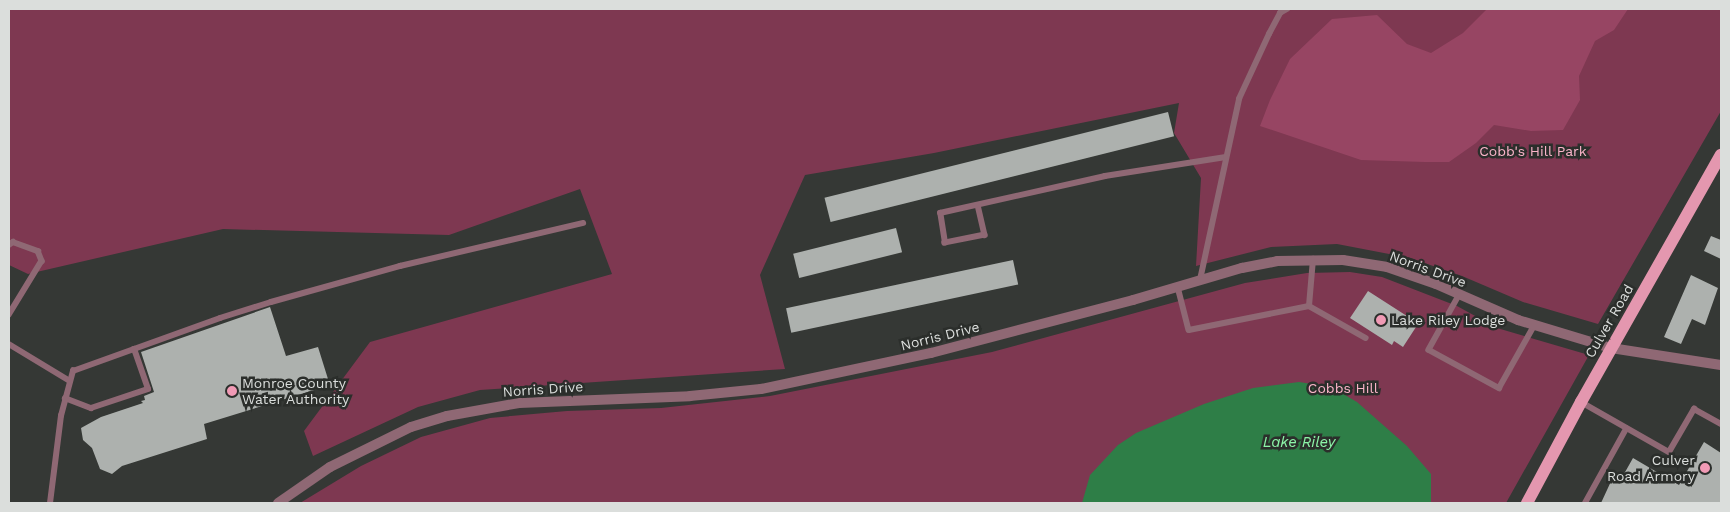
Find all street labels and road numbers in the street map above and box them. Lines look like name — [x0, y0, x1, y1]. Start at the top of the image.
street label: Norris Drive — [1387, 247, 1469, 291]
street label: Culver Road — [1581, 281, 1637, 361]
street label: Norris Drive — [899, 318, 981, 354]
street label: Norris Drive — [502, 378, 584, 400]

